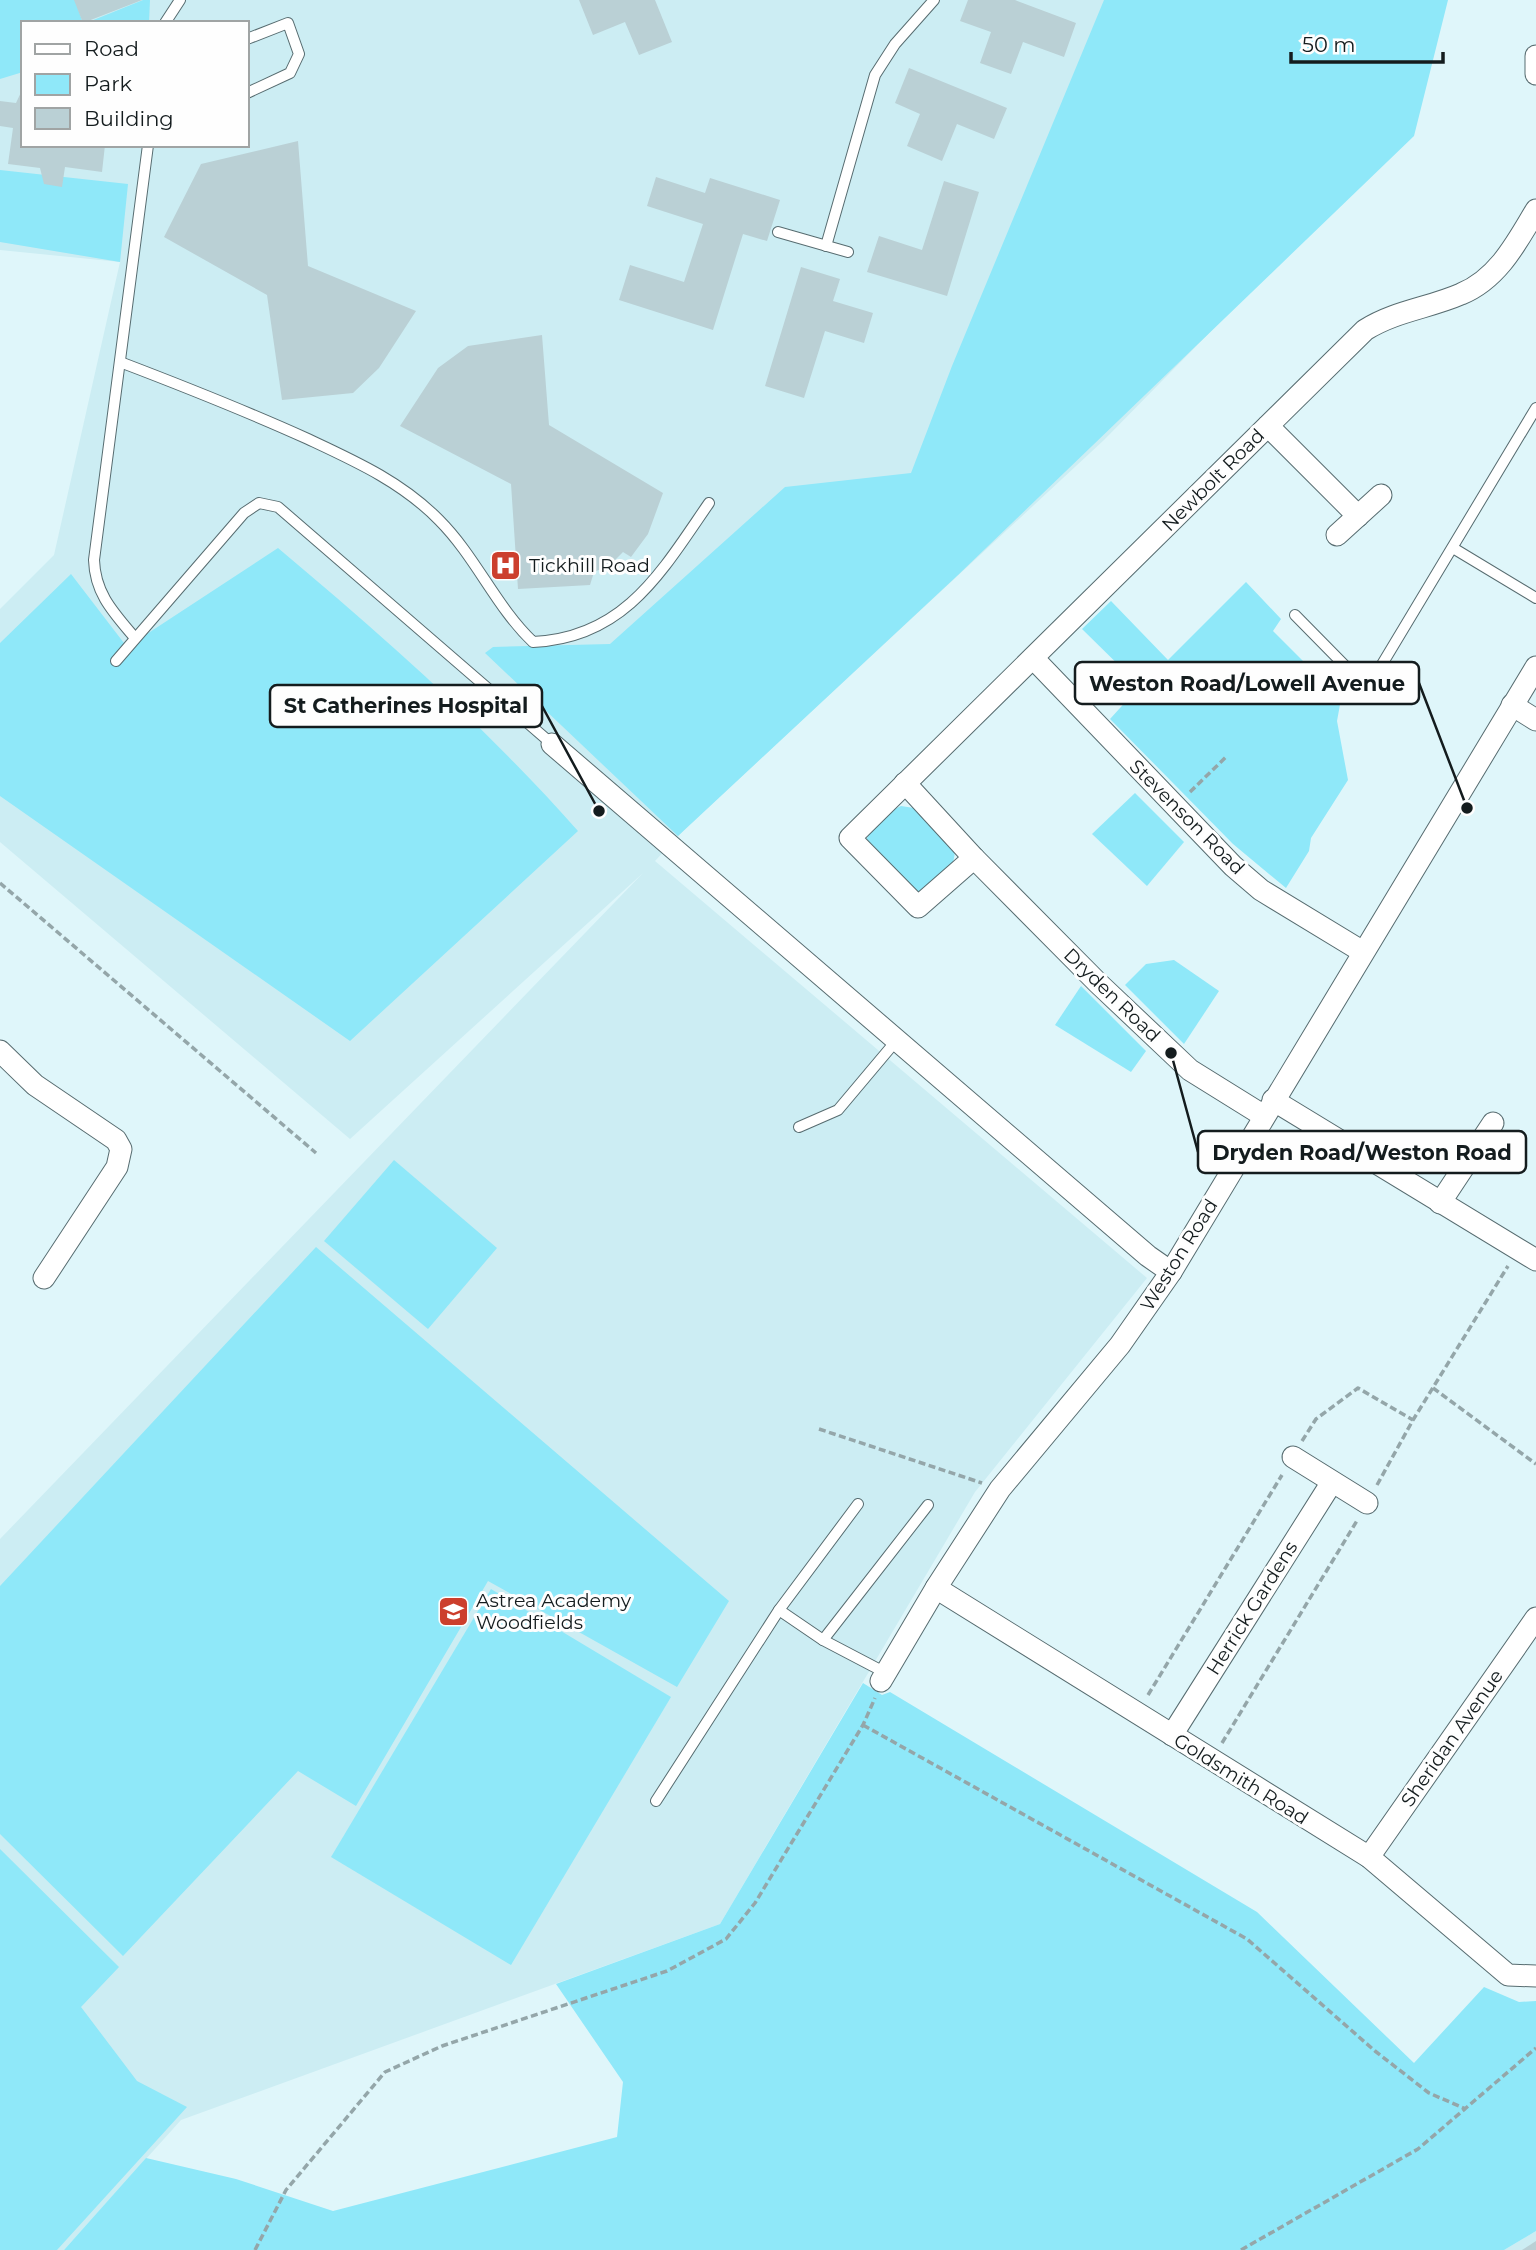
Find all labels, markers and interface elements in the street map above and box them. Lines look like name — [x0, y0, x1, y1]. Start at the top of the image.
legend — [21, 21, 248, 147]
scale bar — [1291, 21, 1443, 65]
text: 50 m — [1302, 32, 1356, 57]
text: Road — [84, 36, 139, 61]
text: Park — [84, 71, 132, 96]
text: Building — [84, 106, 174, 131]
street label: Newbolt Road — [1157, 424, 1269, 536]
hospital icon: Tickhill Road — [489, 548, 523, 582]
place label: Tickhill Road — [529, 554, 650, 577]
callout: Weston Road/Lowell Avenue — [1075, 662, 1419, 704]
text: Weston Road/Lowell Avenue — [1089, 671, 1405, 696]
callout: St Catherines Hospital — [270, 685, 542, 727]
text: St Catherines Hospital — [284, 693, 528, 718]
street label: Stevenson Road — [1125, 755, 1249, 879]
street label: Dryden Road — [1059, 943, 1165, 1047]
callout: Dryden Road/Weston Road — [1198, 1131, 1526, 1173]
text: Dryden Road/Weston Road — [1212, 1140, 1512, 1165]
street label: Weston Road — [1135, 1195, 1223, 1315]
street label: Herrick Gardens — [1202, 1537, 1302, 1679]
place label: Astrea Academy Woodfields — [476, 1589, 632, 1634]
school or university icon: Astrea Academy Woodfields — [436, 1594, 470, 1628]
street label: Sheridan Avenue — [1396, 1665, 1508, 1811]
street label: Goldsmith Road — [1170, 1728, 1312, 1830]

